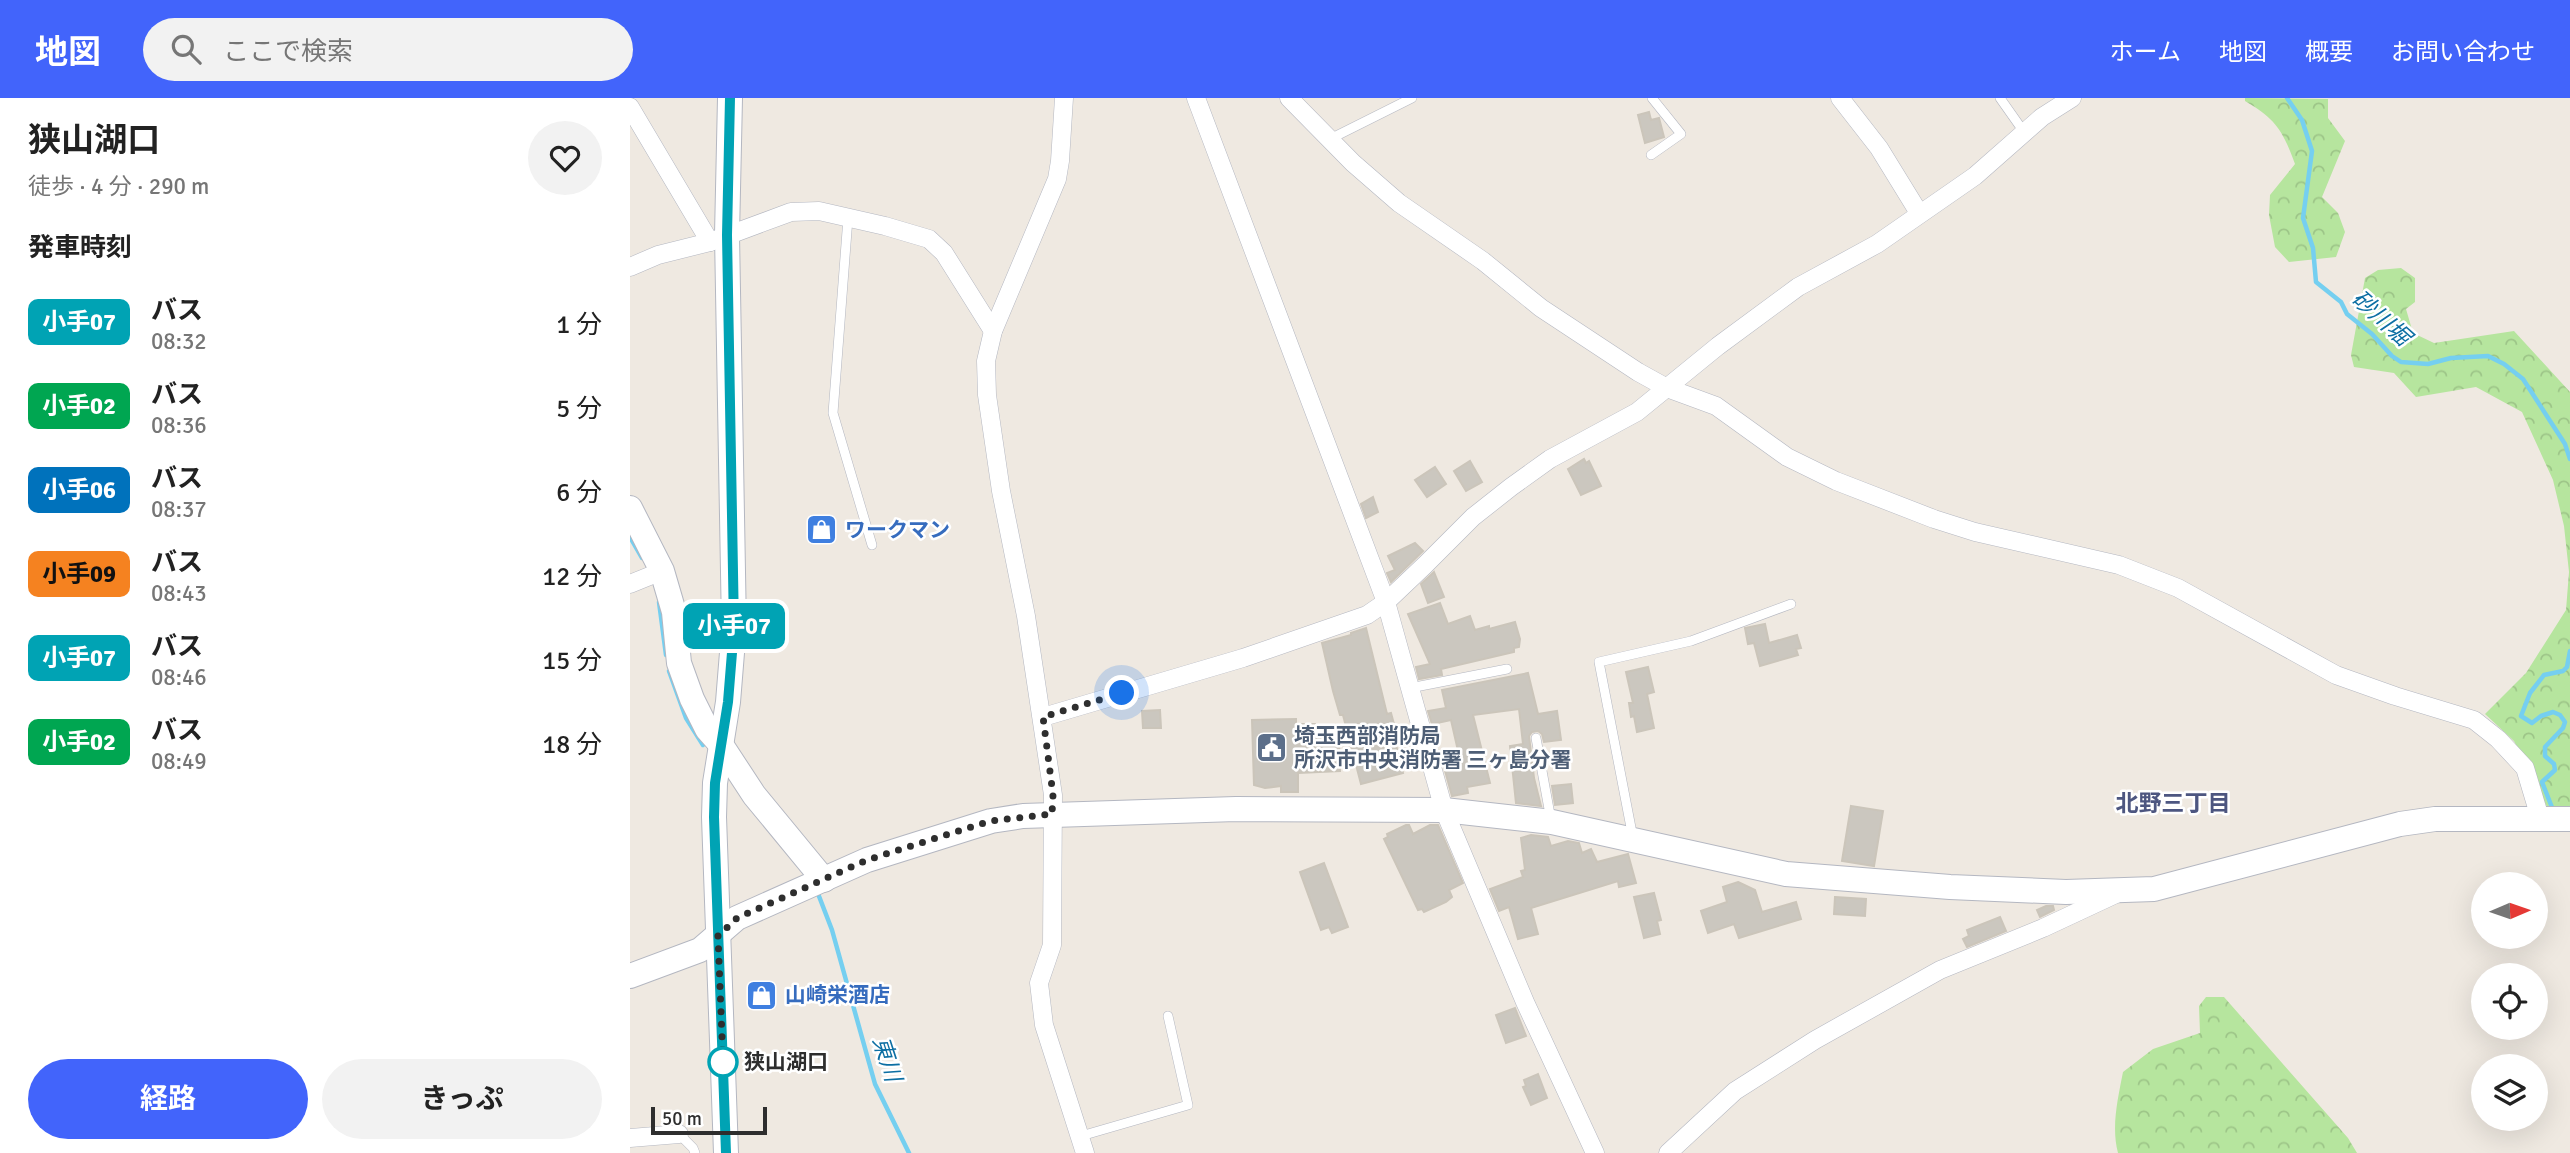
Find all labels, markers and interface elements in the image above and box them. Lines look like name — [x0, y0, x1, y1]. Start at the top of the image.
search box — [143, 18, 633, 81]
icon: search — [167, 30, 205, 68]
text: 地図 — [35, 32, 101, 73]
text: ここで検索 — [223, 36, 353, 68]
text: ホーム — [2110, 37, 2181, 67]
text: 地図 — [2219, 37, 2267, 67]
text: 概要 — [2305, 37, 2353, 67]
text: お問い合わせ — [2391, 37, 2535, 67]
text: 狭山湖口 — [28, 120, 160, 161]
button: heart — [528, 121, 602, 195]
text: 徒歩 · 4 分 · 290 m — [28, 172, 209, 201]
text: 発車時刻 — [28, 232, 132, 264]
water label: 砂川堀 — [2346, 284, 2419, 354]
text: バス — [151, 295, 203, 327]
text: 小手07 — [42, 307, 116, 337]
text: 1 分 — [556, 309, 602, 341]
text: 08:32 — [151, 327, 207, 356]
text: バス — [151, 379, 203, 411]
text: 小手02 — [42, 391, 116, 421]
text: 5 分 — [556, 393, 602, 425]
text: 08:36 — [151, 411, 207, 440]
text: バス — [151, 463, 203, 495]
text: 小手06 — [42, 475, 116, 505]
text: 6 分 — [556, 477, 602, 509]
text: 08:37 — [151, 495, 207, 524]
shop icon: ワークマン — [805, 513, 839, 547]
place label: ワークマン — [845, 517, 950, 543]
text: バス — [151, 547, 203, 579]
text: 小手09 — [42, 559, 116, 589]
text: 12 分 — [542, 561, 602, 593]
text: 08:43 — [151, 579, 207, 608]
line badge: 小手07 — [685, 603, 783, 649]
text: 小手07 — [697, 611, 771, 641]
text: バス — [151, 631, 203, 663]
text: 小手07 — [42, 643, 116, 673]
text: 15 分 — [542, 645, 602, 677]
text: 08:46 — [151, 663, 207, 692]
your location — [1104, 675, 1139, 710]
text: バス — [151, 715, 203, 747]
place label: 埼玉西部消防局 所沢市中央消防署 三ヶ島分署 — [1294, 723, 1572, 773]
text: 小手02 — [42, 727, 116, 757]
text: 18 分 — [542, 729, 602, 761]
public building icon: 埼玉西部消防局 所沢市中央消防署 三ヶ島分署 — [1254, 731, 1288, 765]
text: 08:49 — [151, 747, 207, 776]
district label: 北野三丁目 — [2116, 789, 2231, 818]
north arrow — [2471, 872, 2548, 948]
map controls — [2471, 872, 2548, 1131]
button: locate — [2471, 963, 2548, 1040]
shop icon: 山崎栄酒店 — [745, 978, 779, 1012]
place label: 山崎栄酒店 — [785, 982, 890, 1008]
water label: 東川 — [866, 1033, 909, 1088]
marker: 狭山湖口 — [708, 1047, 738, 1077]
place label: 狭山湖口 — [744, 1049, 828, 1075]
button: layers — [2471, 1054, 2548, 1131]
button: 経路 — [28, 1059, 308, 1139]
button: きっぷ — [322, 1059, 602, 1139]
scale bar — [651, 1104, 766, 1136]
text: 50 m — [662, 1107, 702, 1131]

